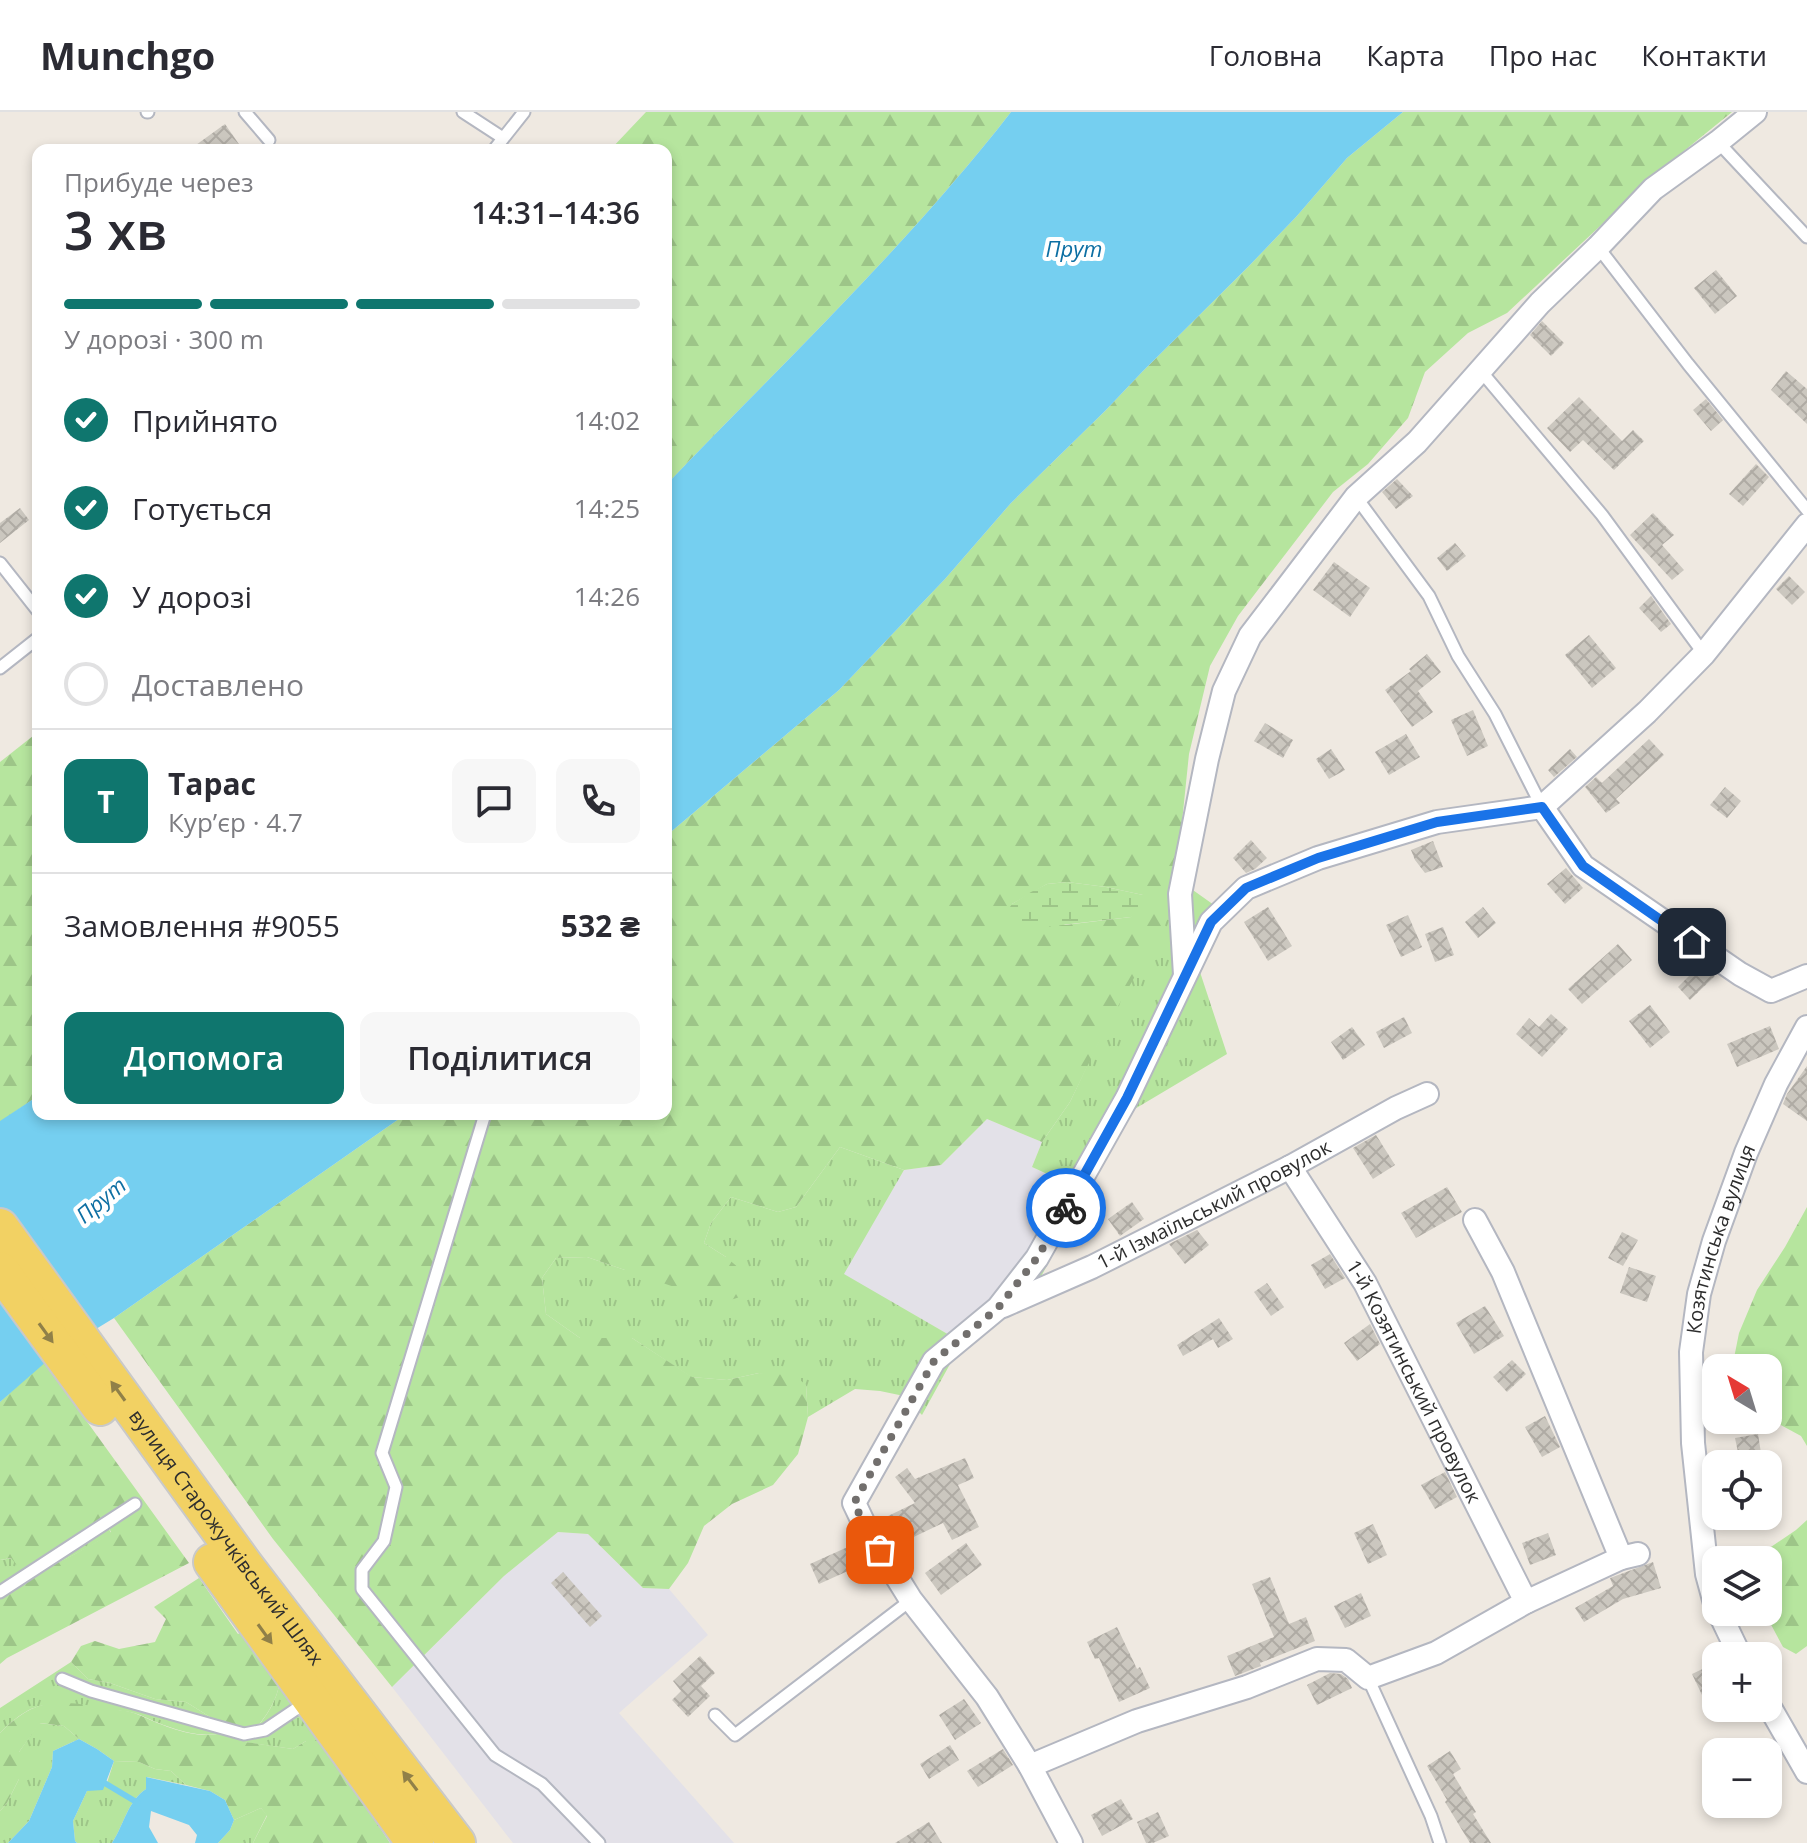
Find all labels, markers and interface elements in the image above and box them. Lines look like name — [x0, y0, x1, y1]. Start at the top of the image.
text: Munchgo — [40, 29, 215, 81]
text: Головна — [1209, 36, 1322, 74]
text: Карта — [1366, 36, 1445, 74]
text: Про нас — [1489, 36, 1597, 74]
text: Контакти — [1641, 36, 1767, 74]
text: Прибуде через — [64, 164, 254, 200]
text: 14:31–14:36 — [471, 192, 640, 233]
text: 3 хв — [64, 194, 167, 265]
water label: Прут — [1046, 233, 1102, 263]
text: У дорозі · 300 m — [64, 321, 264, 357]
icon: check — [64, 398, 108, 442]
text: Прийнято — [132, 400, 278, 441]
text: 14:02 — [574, 402, 640, 438]
icon: check — [64, 486, 108, 530]
text: Готується — [132, 488, 272, 529]
text: 14:25 — [574, 490, 640, 526]
icon: check — [64, 574, 108, 618]
text: У дорозі — [132, 576, 252, 617]
text: 14:26 — [574, 578, 640, 614]
text: Доставлено — [132, 664, 304, 705]
button: chat — [452, 759, 536, 843]
button: phone — [556, 759, 640, 843]
text: Тарас — [168, 763, 256, 804]
text: Т — [97, 781, 115, 822]
text: Кур’єр · 4.7 — [168, 804, 303, 840]
text: Замовлення #9055 — [64, 905, 340, 946]
text: 532 ₴ — [561, 905, 640, 946]
pin — [1658, 908, 1726, 976]
icon: home — [1670, 920, 1714, 964]
button: Допомога — [64, 1012, 344, 1104]
button: Поділитися — [360, 1012, 640, 1104]
street label: 1-й Ізмаїльський провулок — [1092, 1133, 1336, 1275]
street label: Козятинська вулиця — [1680, 1140, 1761, 1335]
courier — [1026, 1168, 1106, 1248]
water label: Прут — [69, 1169, 132, 1229]
icon: bike — [1044, 1186, 1088, 1230]
street label: 1-й Козятинський провулок — [1340, 1254, 1488, 1508]
one-way arrow — [38, 1323, 53, 1344]
north arrow — [1702, 1354, 1782, 1434]
map controls — [1702, 1354, 1782, 1818]
one-way arrow — [111, 1380, 127, 1401]
street label: вулиця Старожучківський Шлях — [123, 1404, 330, 1671]
button: locate — [1702, 1450, 1782, 1530]
pin — [846, 1516, 914, 1584]
icon: bag — [858, 1528, 902, 1572]
button: layers — [1702, 1546, 1782, 1626]
one-way arrow — [256, 1624, 272, 1644]
button: + — [1702, 1642, 1782, 1722]
button: − — [1702, 1738, 1782, 1818]
one-way arrow — [402, 1771, 418, 1791]

